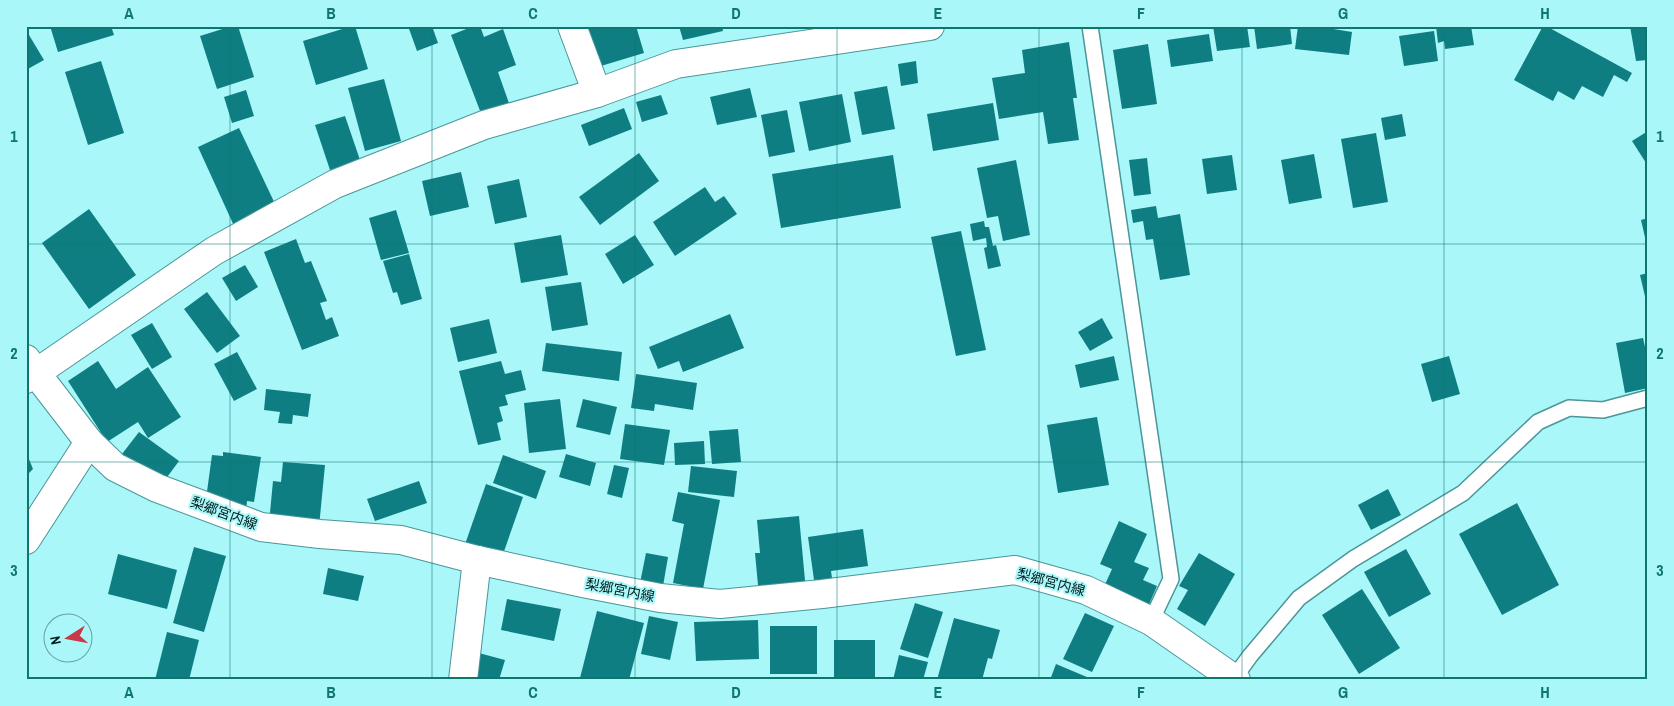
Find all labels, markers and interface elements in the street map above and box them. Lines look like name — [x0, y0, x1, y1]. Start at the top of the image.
text: A — [124, 2, 134, 24]
text: B — [326, 2, 336, 24]
text: C — [528, 2, 538, 24]
text: D — [731, 2, 741, 24]
text: E — [934, 2, 943, 24]
text: F — [1137, 2, 1145, 24]
text: G — [1338, 2, 1348, 24]
text: H — [1540, 2, 1550, 24]
text: 1 — [10, 125, 18, 147]
text: 1 — [1656, 125, 1664, 147]
text: 2 — [10, 342, 18, 364]
text: 2 — [1656, 342, 1664, 364]
street label: 梨郷宮内線 — [188, 493, 260, 533]
text: 3 — [10, 559, 18, 581]
text: 3 — [1656, 559, 1664, 581]
street label: 梨郷宮内線 — [1015, 564, 1087, 600]
street label: 梨郷宮内線 — [584, 574, 656, 606]
north arrow — [42, 614, 92, 664]
text: N — [46, 635, 65, 646]
text: A — [124, 681, 134, 703]
text: B — [326, 681, 336, 703]
text: C — [528, 681, 538, 703]
text: D — [731, 681, 741, 703]
text: E — [934, 681, 943, 703]
text: F — [1137, 681, 1145, 703]
text: G — [1338, 681, 1348, 703]
text: H — [1540, 681, 1550, 703]

